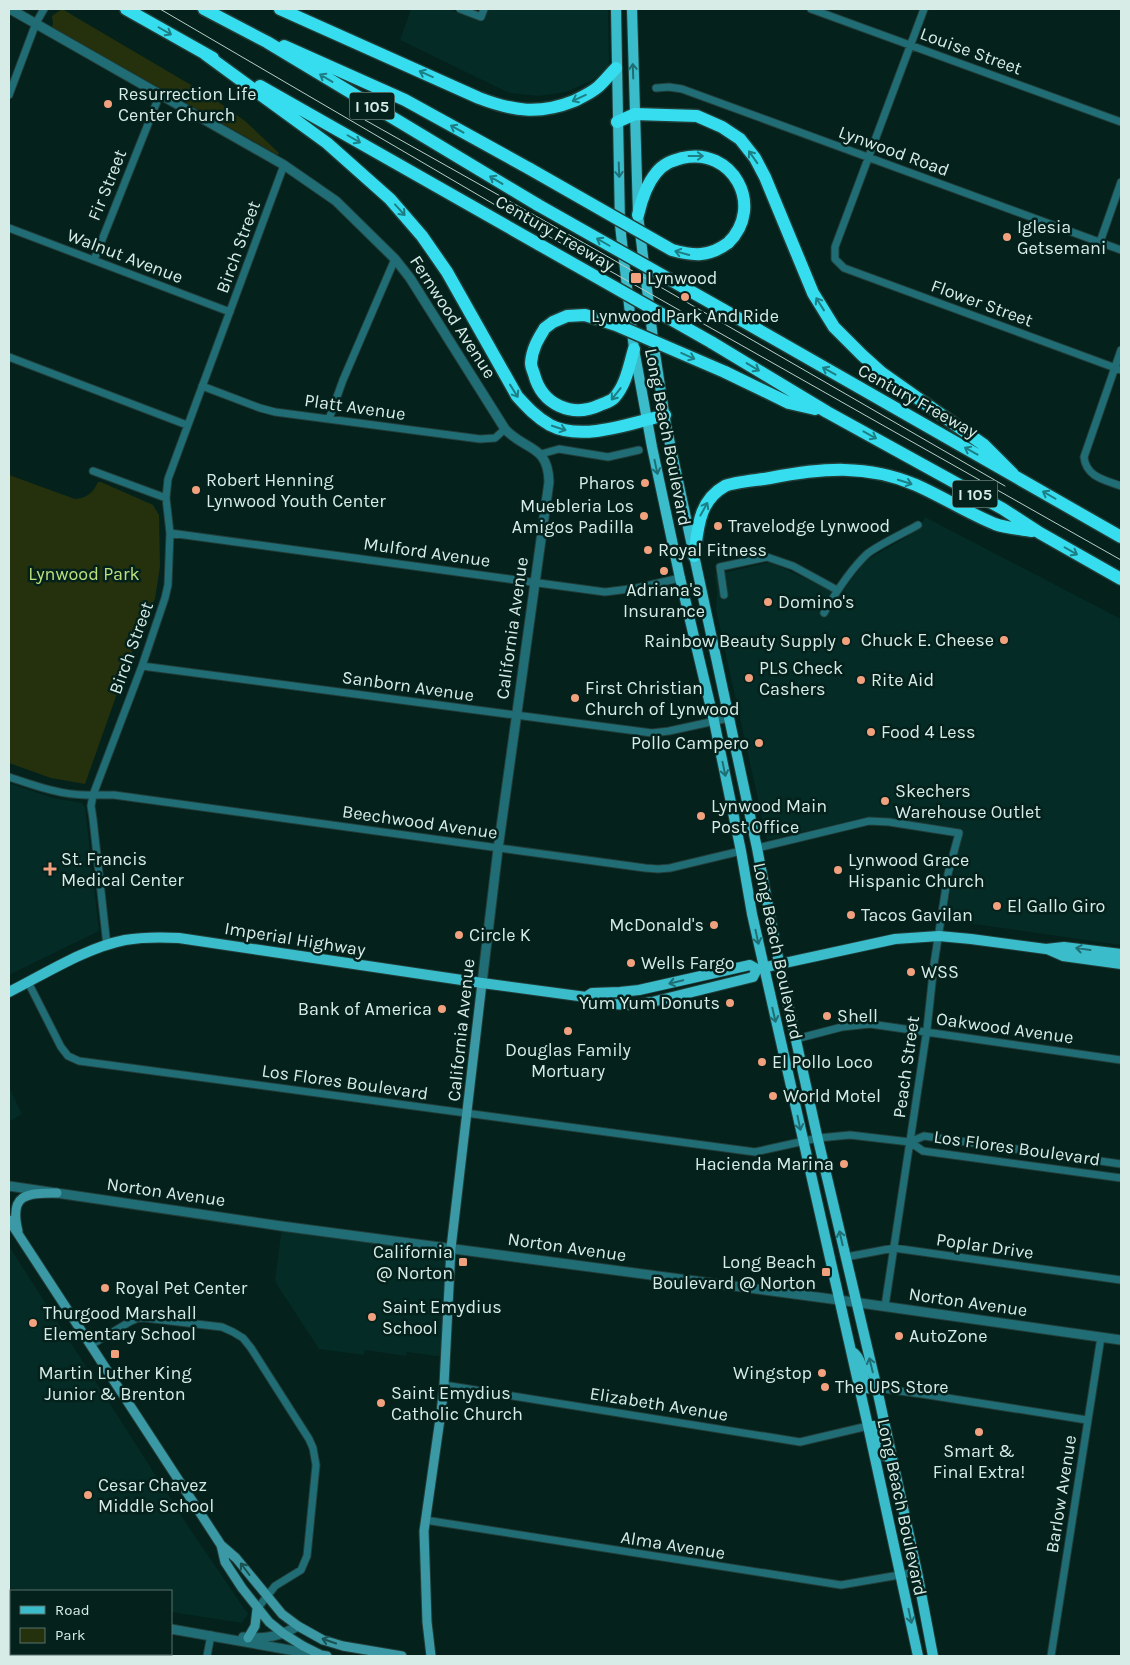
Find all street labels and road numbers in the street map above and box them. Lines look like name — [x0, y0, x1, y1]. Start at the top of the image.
street label: Louise Street — [917, 22, 1025, 80]
road number: I 105 — [350, 92, 394, 120]
street label: Lynwood Road — [836, 121, 952, 181]
street label: Fir Street — [83, 146, 131, 224]
street label: Century Freeway — [492, 190, 619, 276]
street label: Birch Street — [211, 197, 265, 296]
street label: Walnut Avenue — [64, 224, 186, 288]
street label: Fernwood Avenue — [405, 251, 501, 383]
street label: Flower Street — [928, 274, 1036, 332]
street label: Long Beach Boulevard — [640, 346, 696, 528]
street label: Century Freeway — [854, 359, 982, 443]
street label: Platt Avenue — [303, 389, 407, 425]
road number: I 105 — [952, 480, 998, 508]
street label: Mulford Avenue — [362, 532, 492, 572]
street label: California Avenue — [491, 555, 533, 701]
street label: Birch Street — [104, 598, 158, 697]
street label: Sanborn Avenue — [341, 666, 475, 706]
street label: Beechwood Avenue — [341, 800, 499, 844]
street label: Long Beach Boulevard — [748, 860, 808, 1042]
street label: Imperial Highway — [223, 917, 368, 961]
street label: California Avenue — [443, 957, 479, 1103]
street label: Oakwood Avenue — [935, 1007, 1075, 1049]
street label: Peach Street — [888, 1014, 924, 1120]
street label: Los Flores Boulevard — [260, 1059, 430, 1105]
street label: Los Flores Boulevard — [932, 1125, 1102, 1171]
street label: Norton Avenue — [105, 1173, 227, 1211]
street label: Norton Avenue — [506, 1228, 628, 1266]
street label: Poplar Drive — [935, 1228, 1035, 1264]
street label: Norton Avenue — [907, 1283, 1029, 1321]
street label: Elizabeth Avenue — [588, 1382, 730, 1426]
street label: Long Beach Boulevard — [872, 1416, 932, 1598]
street label: Barlow Avenue — [1041, 1433, 1081, 1555]
street label: Alma Avenue — [619, 1526, 727, 1564]

